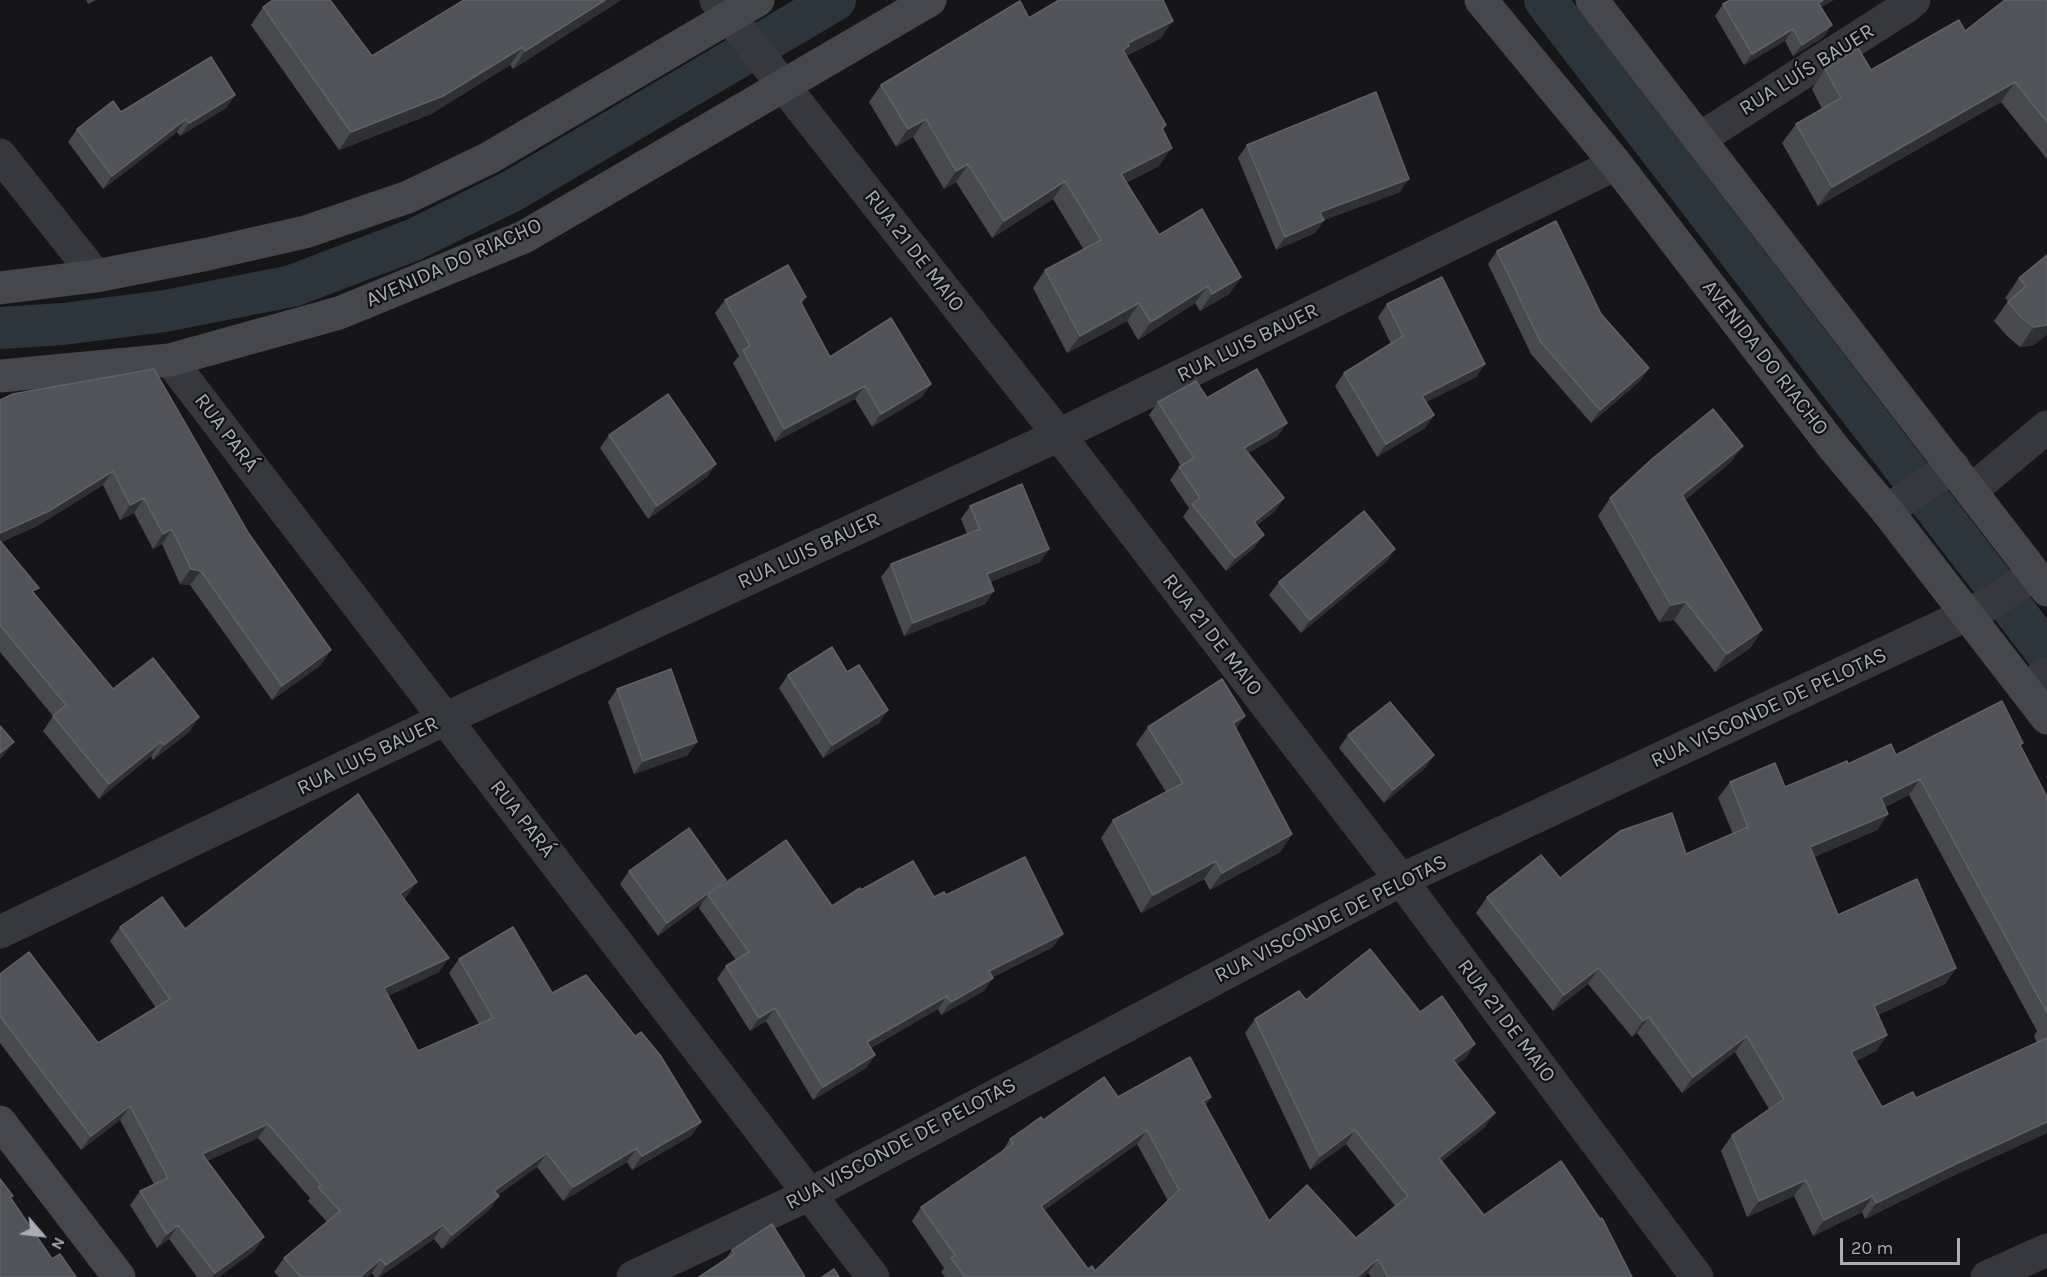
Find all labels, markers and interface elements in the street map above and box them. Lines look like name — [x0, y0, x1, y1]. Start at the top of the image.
street label: RUA LUÍS BAUER — [1735, 18, 1879, 122]
street label: RUA 21 DE MAIO — [859, 185, 969, 317]
street label: AVENIDA DO RIACHO — [362, 213, 546, 313]
street label: AVENIDA DO RIACHO — [1697, 275, 1833, 441]
street label: RUA LUIS BAUER — [1173, 298, 1323, 388]
street label: RUA PARÁ — [188, 389, 264, 477]
street label: RUA LUIS BAUER — [734, 507, 884, 595]
street label: RUA 21 DE MAIO — [1157, 569, 1267, 701]
street label: RUA VISCONDE DE PELOTAS — [1647, 642, 1891, 774]
street label: RUA LUIS BAUER — [293, 711, 443, 801]
street label: RUA PARÁ — [484, 775, 560, 863]
street label: RUA VISCONDE DE PELOTAS — [1211, 849, 1451, 989]
street label: RUA 21 DE MAIO — [1452, 954, 1560, 1088]
street label: RUA VISCONDE DE PELOTAS — [781, 1072, 1021, 1216]
north arrow — [12, 1205, 72, 1265]
scale bar — [1843, 1226, 1963, 1264]
text: N — [47, 1234, 69, 1253]
text: 20 m — [1851, 1237, 1893, 1259]

